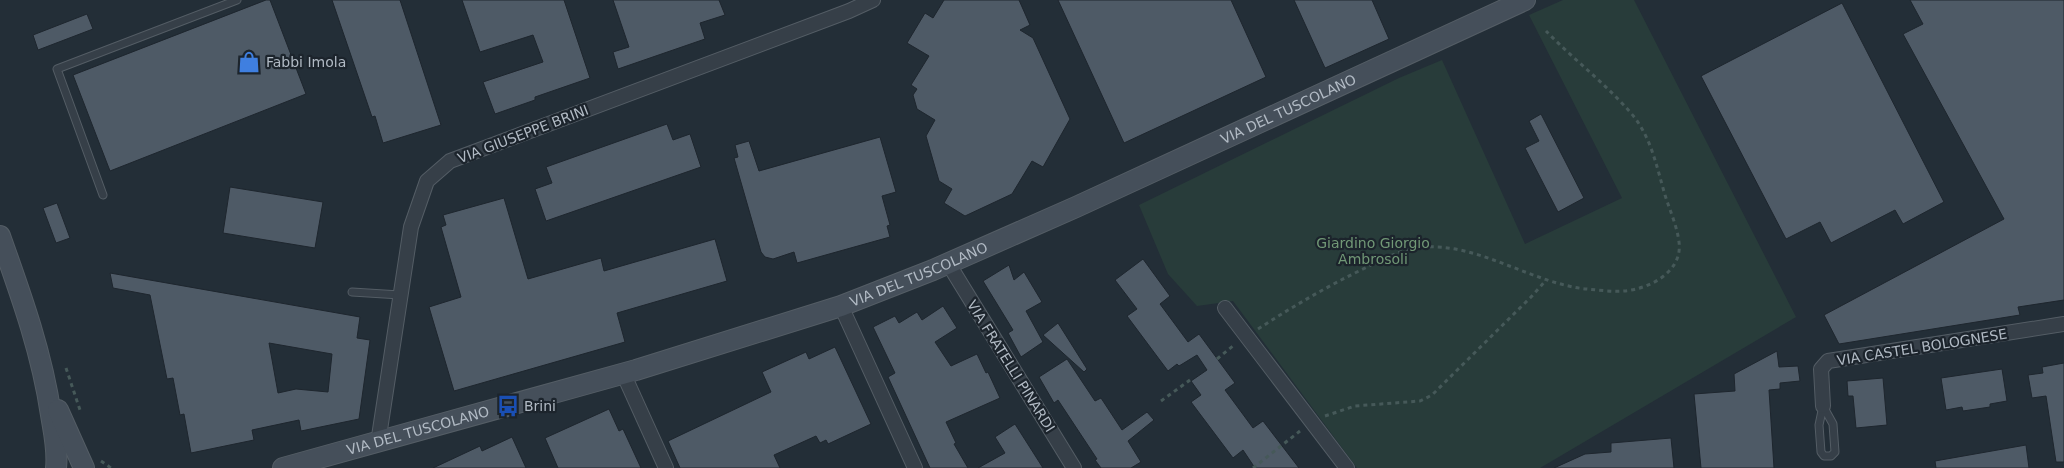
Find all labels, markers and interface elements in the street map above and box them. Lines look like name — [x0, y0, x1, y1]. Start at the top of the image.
shop icon: Fabbi Imola — [236, 49, 262, 75]
place label: Fabbi Imola — [266, 54, 346, 70]
street label: VIA DEL TUSCOLANO — [1218, 71, 1359, 147]
street label: VIA GIUSEPPE BRINI — [455, 102, 591, 166]
park label: Giardino Giorgio Ambrosoli — [1316, 235, 1430, 267]
street label: VIA DEL TUSCOLANO — [848, 239, 990, 310]
street label: VIA FRATELLI PINARDI — [964, 297, 1058, 435]
street label: VIA CASTEL BOLOGNESE — [1836, 326, 2008, 368]
bus stop icon: Brini — [495, 393, 521, 419]
place label: Brini — [524, 398, 556, 414]
street label: VIA DEL TUSCOLANO — [345, 403, 491, 458]

